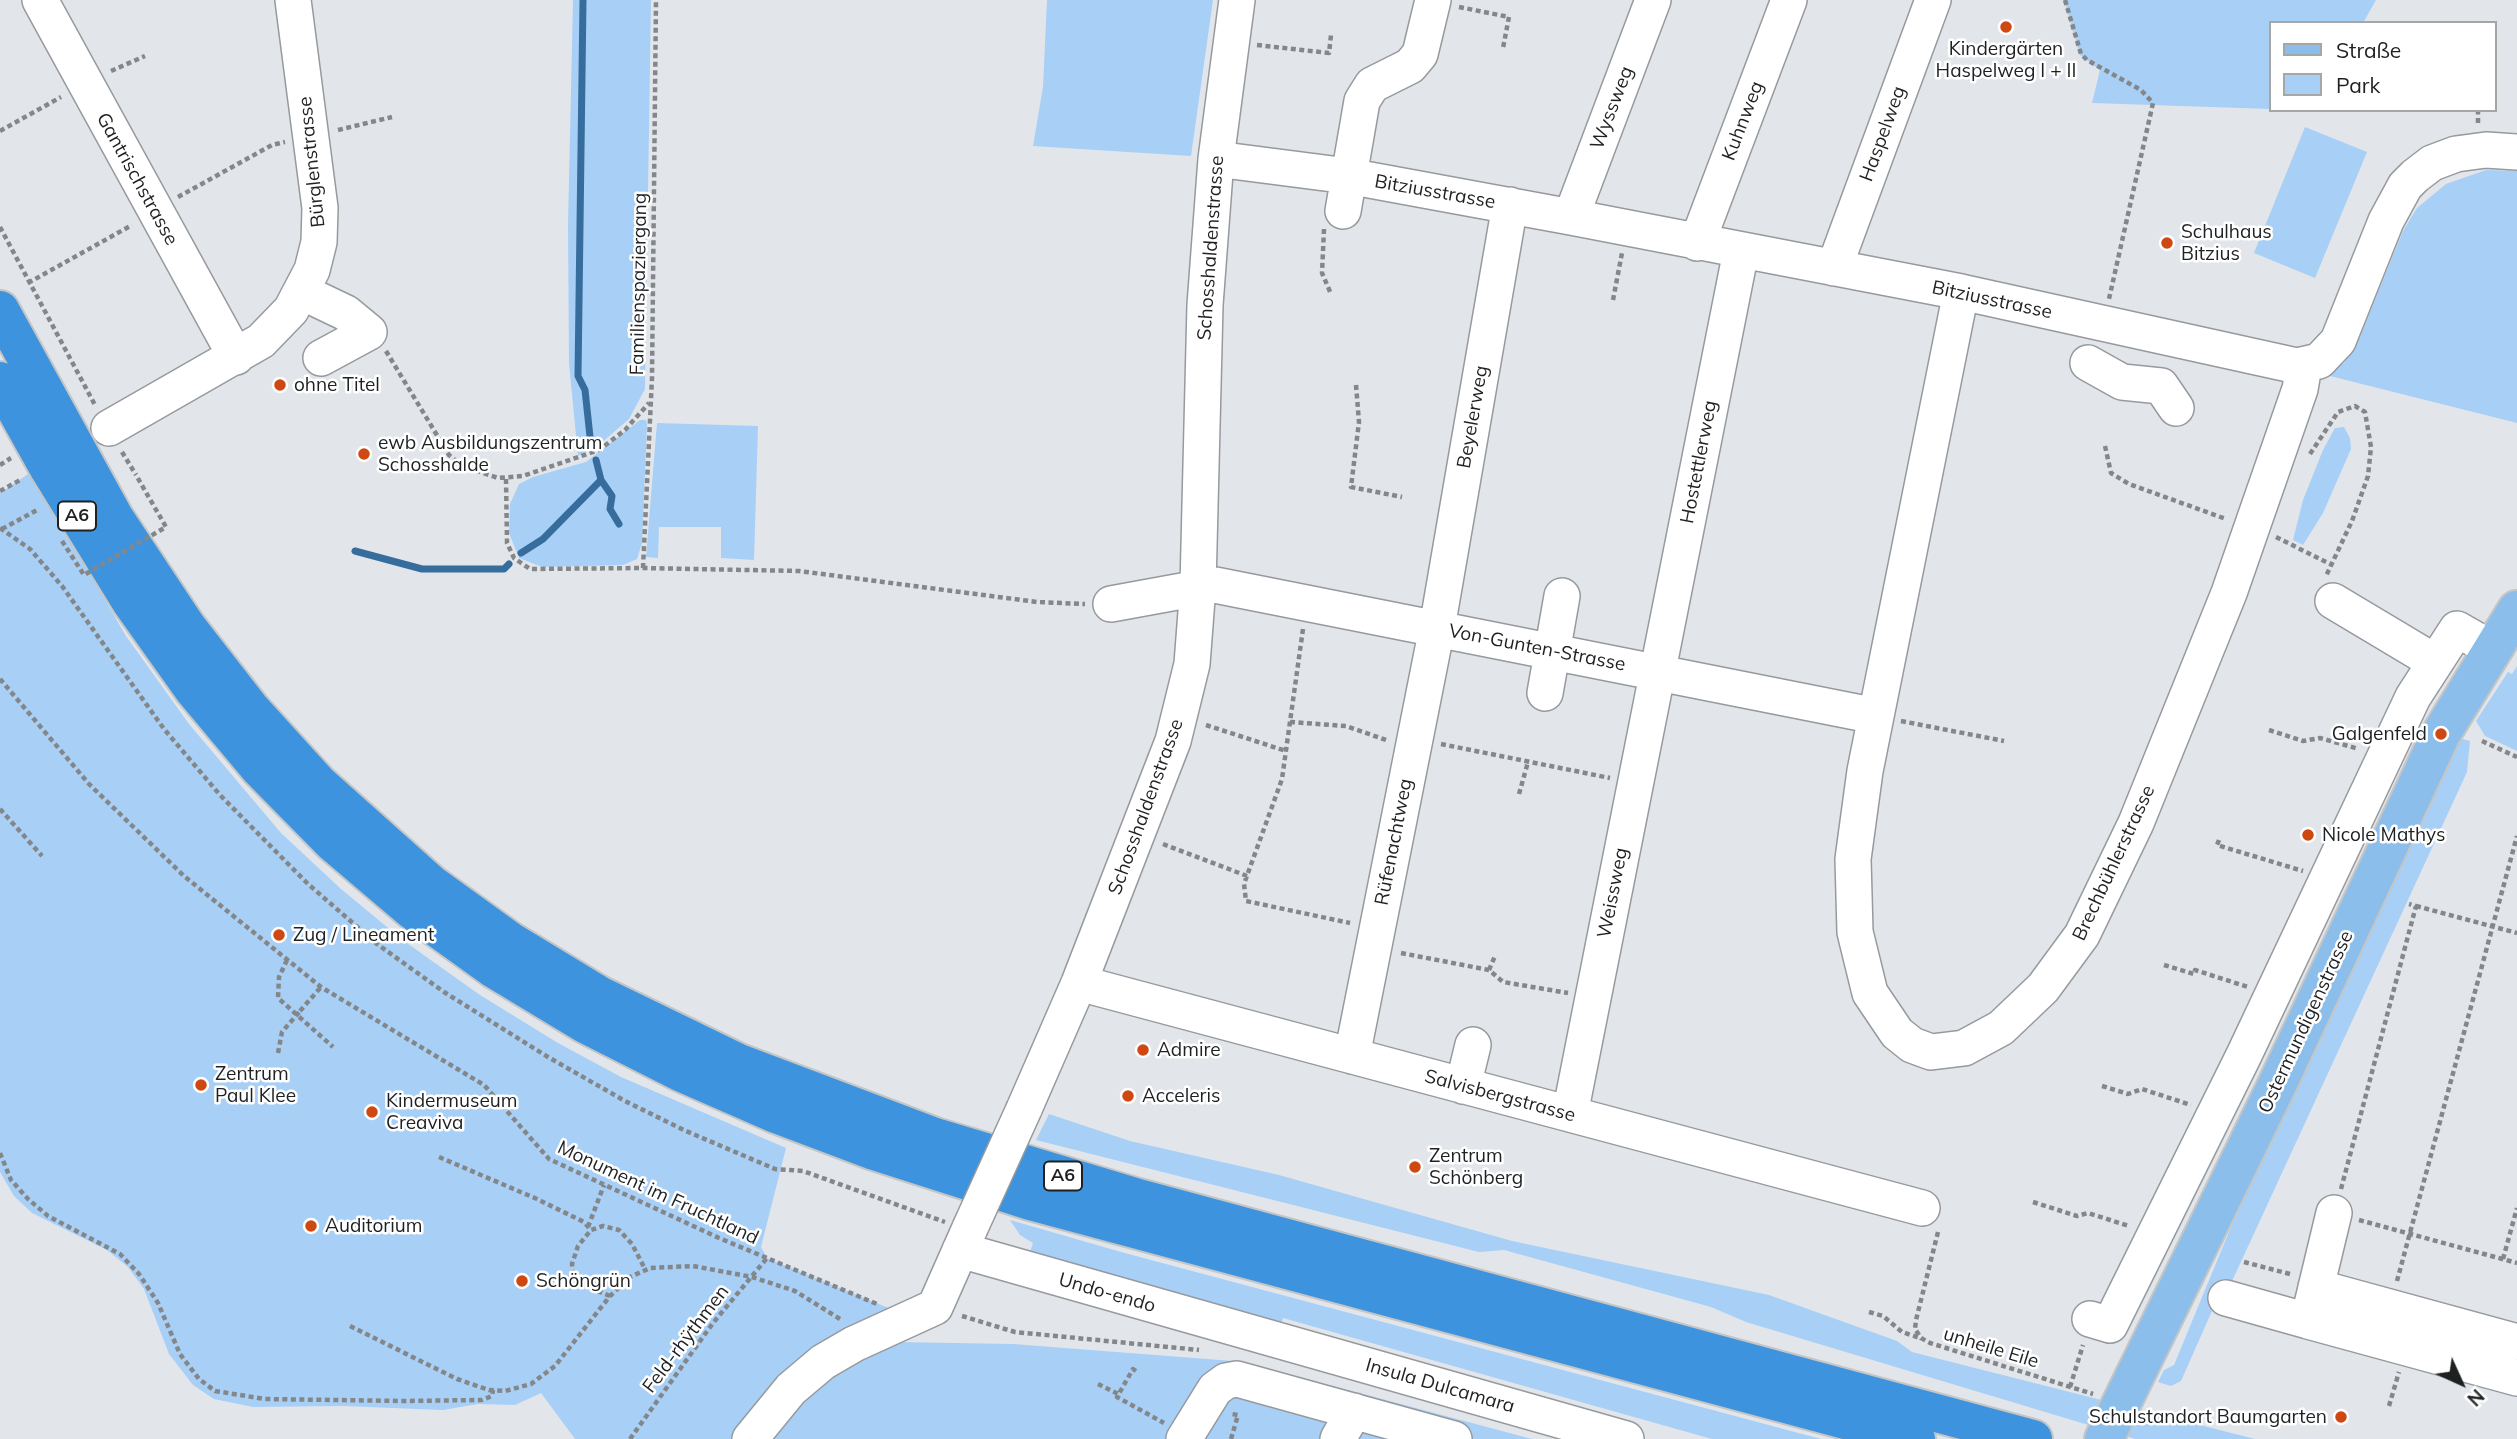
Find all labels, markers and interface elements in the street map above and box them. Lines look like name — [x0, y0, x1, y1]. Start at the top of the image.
marker: Kindergärten Haspelweg I + II — [1998, 19, 2014, 35]
legend — [2268, 21, 2496, 112]
text: Straße — [2336, 37, 2401, 63]
place label: Kindergärten Haspelweg I + II — [1936, 38, 2076, 82]
street label: Wyssweg — [1586, 63, 1638, 153]
text: Park — [2336, 72, 2380, 98]
street label: Kuhnweg — [1717, 78, 1769, 164]
street label: Haspelweg — [1855, 83, 1911, 185]
street label: Bürglenstrasse — [294, 95, 330, 229]
street label: Gantrischstrasse — [91, 109, 183, 249]
street label: Schosshaldenstrasse — [1193, 155, 1229, 341]
street label: Bitziusstrasse — [1373, 170, 1497, 214]
street label: Familienspaziergang — [626, 193, 652, 375]
place label: Schulhaus Bitzius — [2181, 221, 2272, 265]
marker: Schulhaus Bitzius — [2159, 235, 2175, 251]
street label: Bitziusstrasse — [1930, 276, 2054, 324]
street label: Beyelerweg — [1453, 364, 1493, 470]
place label: ohne Titel — [294, 374, 380, 396]
marker: ohne Titel — [272, 377, 288, 393]
street label: Hostettlerweg — [1676, 398, 1722, 526]
place label: ewb Ausbildungszentrum Schosshalde — [378, 432, 602, 476]
marker: ewb Ausbildungszentrum Schosshalde — [356, 446, 372, 462]
road number: A6 — [58, 502, 96, 530]
street label: Von-Gunten-Strasse — [1447, 620, 1627, 676]
street label: Schosshaldenstrasse — [1104, 716, 1188, 898]
place label: Galgenfeld — [2332, 723, 2427, 745]
marker: Galgenfeld — [2433, 726, 2449, 742]
street label: Rüfenachtweg — [1371, 777, 1417, 907]
street label: Brechbühlerstrasse — [2068, 782, 2160, 944]
place label: Nicole Mathys — [2322, 824, 2445, 846]
marker: Nicole Mathys — [2300, 827, 2316, 843]
street label: Weissweg — [1593, 846, 1633, 940]
place label: Zug / Lineament — [293, 924, 434, 946]
marker: Zug / Lineament — [271, 927, 287, 943]
street label: Ostermundigenstrasse — [2254, 927, 2358, 1117]
place label: Admire — [1157, 1039, 1221, 1061]
marker: Admire — [1135, 1042, 1151, 1058]
place label: Zentrum Paul Klee — [215, 1063, 296, 1107]
street label: Salvisbergstrasse — [1422, 1065, 1578, 1127]
marker: Zentrum Paul Klee — [193, 1077, 209, 1093]
place label: Acceleris — [1142, 1085, 1220, 1107]
marker: Acceleris — [1120, 1088, 1136, 1104]
place label: Kindermuseum Creaviva — [386, 1090, 517, 1134]
marker: Kindermuseum Creaviva — [364, 1104, 380, 1120]
street label: Monument im Fruchtland — [554, 1136, 762, 1250]
place label: Zentrum Schönberg — [1429, 1145, 1523, 1189]
marker: Zentrum Schönberg — [1407, 1159, 1423, 1175]
road number: A6 — [1044, 1162, 1082, 1190]
place label: Auditorium — [325, 1215, 422, 1237]
marker: Auditorium — [303, 1218, 319, 1234]
street label: Undo-endo — [1056, 1268, 1158, 1318]
place label: Schöngrün — [536, 1270, 631, 1292]
marker: Schöngrün — [514, 1273, 530, 1289]
street label: Feld-rhÿthmen — [638, 1281, 734, 1397]
street label: unheile Eile — [1941, 1323, 2041, 1373]
north arrow — [2426, 1348, 2496, 1418]
street label: Insula Dulcamara — [1363, 1354, 1517, 1418]
text: N — [2462, 1384, 2489, 1411]
place label: Schulstandort Baumgarten — [2089, 1406, 2327, 1428]
marker: Schulstandort Baumgarten — [2333, 1409, 2349, 1425]

